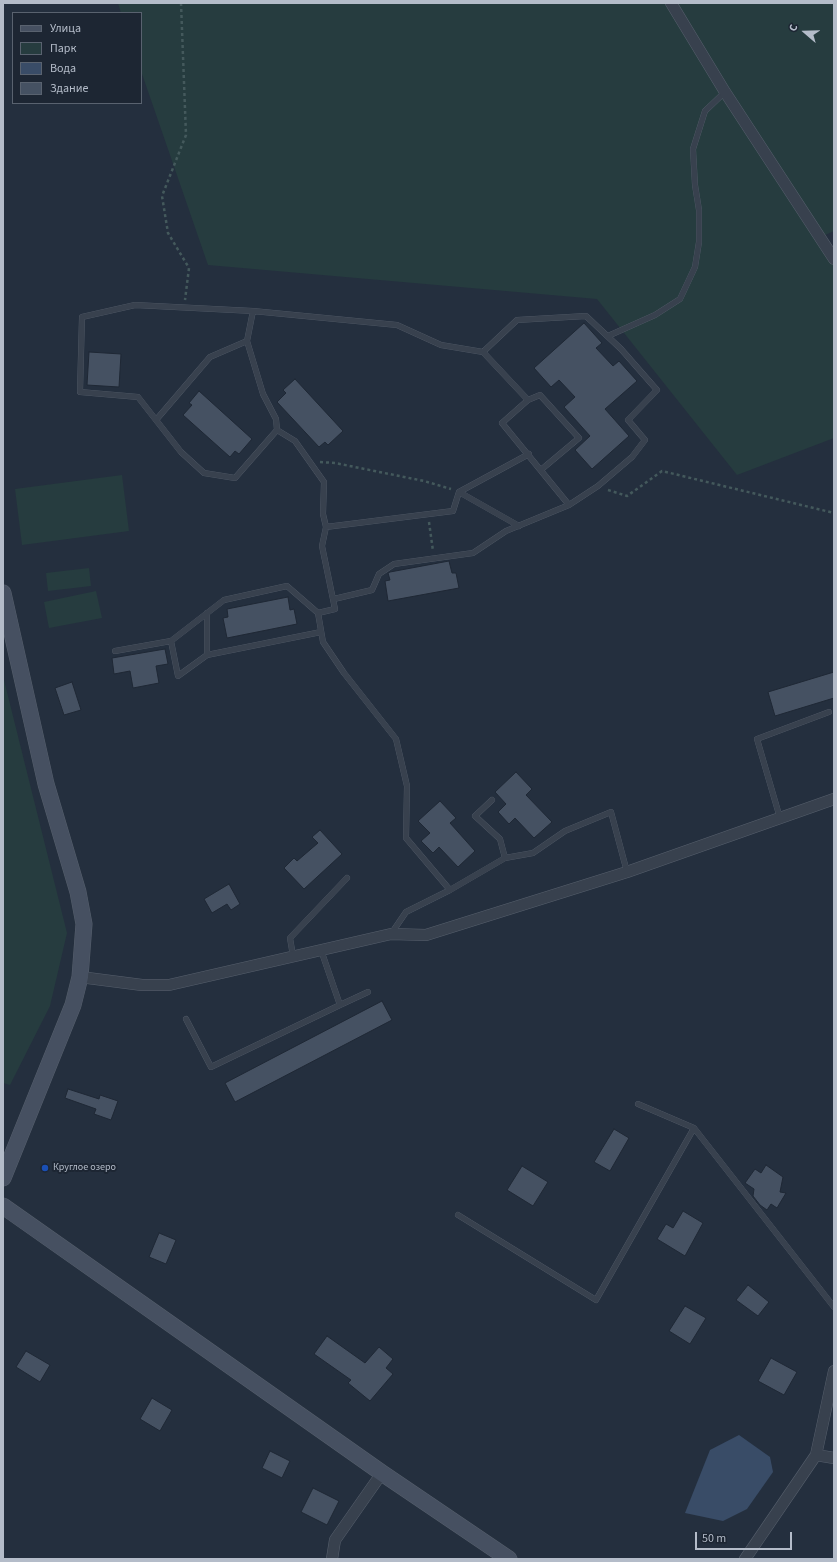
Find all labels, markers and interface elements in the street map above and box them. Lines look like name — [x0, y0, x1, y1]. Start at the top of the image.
legend — [12, 12, 142, 104]
north arrow — [785, 12, 825, 52]
text: Улица — [50, 20, 81, 37]
text: С — [785, 22, 801, 33]
text: Парк — [50, 40, 76, 57]
text: Вода — [50, 60, 76, 77]
text: Здание — [50, 80, 89, 97]
place label: Круглое озеро — [53, 1162, 116, 1174]
marker: Круглое озеро — [40, 1163, 50, 1173]
scale bar — [697, 1524, 794, 1550]
text: 50 m — [702, 1530, 726, 1547]

